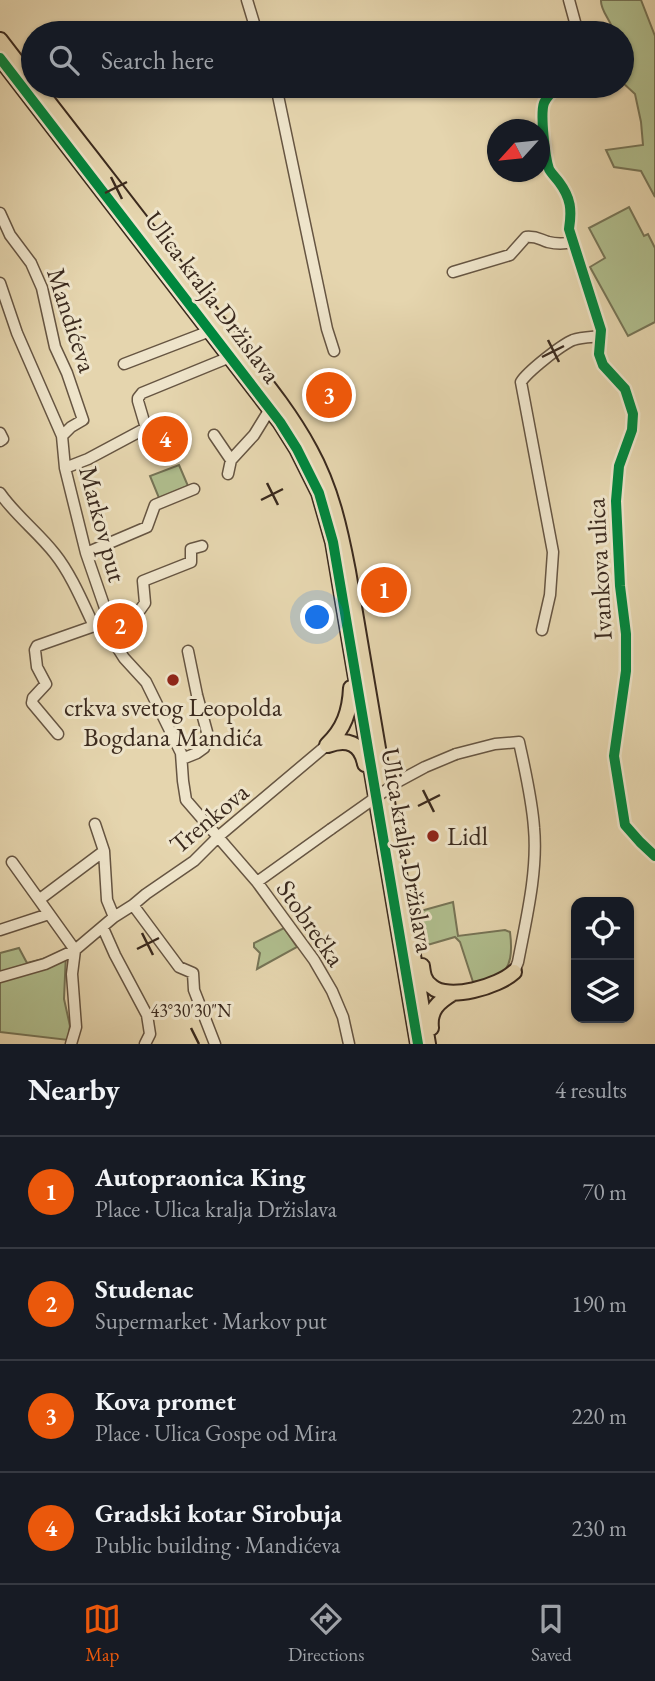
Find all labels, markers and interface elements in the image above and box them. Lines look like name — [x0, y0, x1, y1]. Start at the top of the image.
search box — [21, 21, 634, 98]
icon: search — [45, 41, 83, 79]
text: Search here — [101, 43, 214, 77]
north arrow — [487, 119, 550, 182]
street label: Ulica kralja Držislava — [137, 204, 289, 390]
street label: Mandićeva — [39, 263, 105, 377]
pin: 3 — [306, 369, 352, 421]
pin: 4 — [142, 413, 188, 465]
street label: Markov put — [71, 462, 135, 586]
street label: Ivankova ulica — [578, 497, 620, 641]
pin: 1 — [361, 564, 407, 616]
pin: 2 — [97, 600, 143, 652]
your location — [300, 600, 334, 634]
marker: crkva svetog Leopolda Bogdana Mandića — [165, 672, 181, 688]
place label: crkva svetog Leopolda Bogdana Mandića — [64, 690, 283, 754]
street label: Ulica kralja Držislava — [373, 745, 443, 955]
street label: Trenkova — [162, 775, 256, 861]
place label: Lidl — [447, 819, 488, 853]
marker: Lidl — [425, 828, 441, 844]
street label: Stobrečka — [269, 873, 353, 973]
map controls — [571, 897, 634, 1023]
button: locate — [571, 897, 634, 960]
button: layers — [571, 960, 634, 1023]
text: 43°30'30"N — [151, 999, 232, 1022]
text: Nearby — [28, 1070, 120, 1109]
text: 4 results — [555, 1075, 627, 1105]
text: Autopraonica King — [95, 1160, 306, 1194]
text: 1 — [45, 1177, 57, 1207]
text: 70 m — [582, 1177, 627, 1207]
text: Place · Ulica kralja Držislava — [95, 1194, 337, 1224]
text: Studenac — [95, 1272, 194, 1306]
text: 2 — [45, 1289, 57, 1319]
text: 190 m — [571, 1289, 627, 1319]
text: Supermarket · Markov put — [95, 1306, 327, 1336]
text: Kova promet — [95, 1384, 236, 1418]
text: 3 — [45, 1401, 57, 1431]
text: 220 m — [571, 1401, 627, 1431]
text: Place · Ulica Gospe od Mira — [95, 1418, 337, 1448]
text: Gradski kotar Sirobuja — [95, 1496, 342, 1530]
text: 4 — [45, 1513, 57, 1543]
text: 230 m — [571, 1513, 627, 1543]
text: Public building · Mandićeva — [95, 1530, 340, 1560]
tab: Map — [83, 1600, 121, 1667]
tab: Directions — [288, 1600, 364, 1667]
tab: Saved — [531, 1600, 572, 1667]

